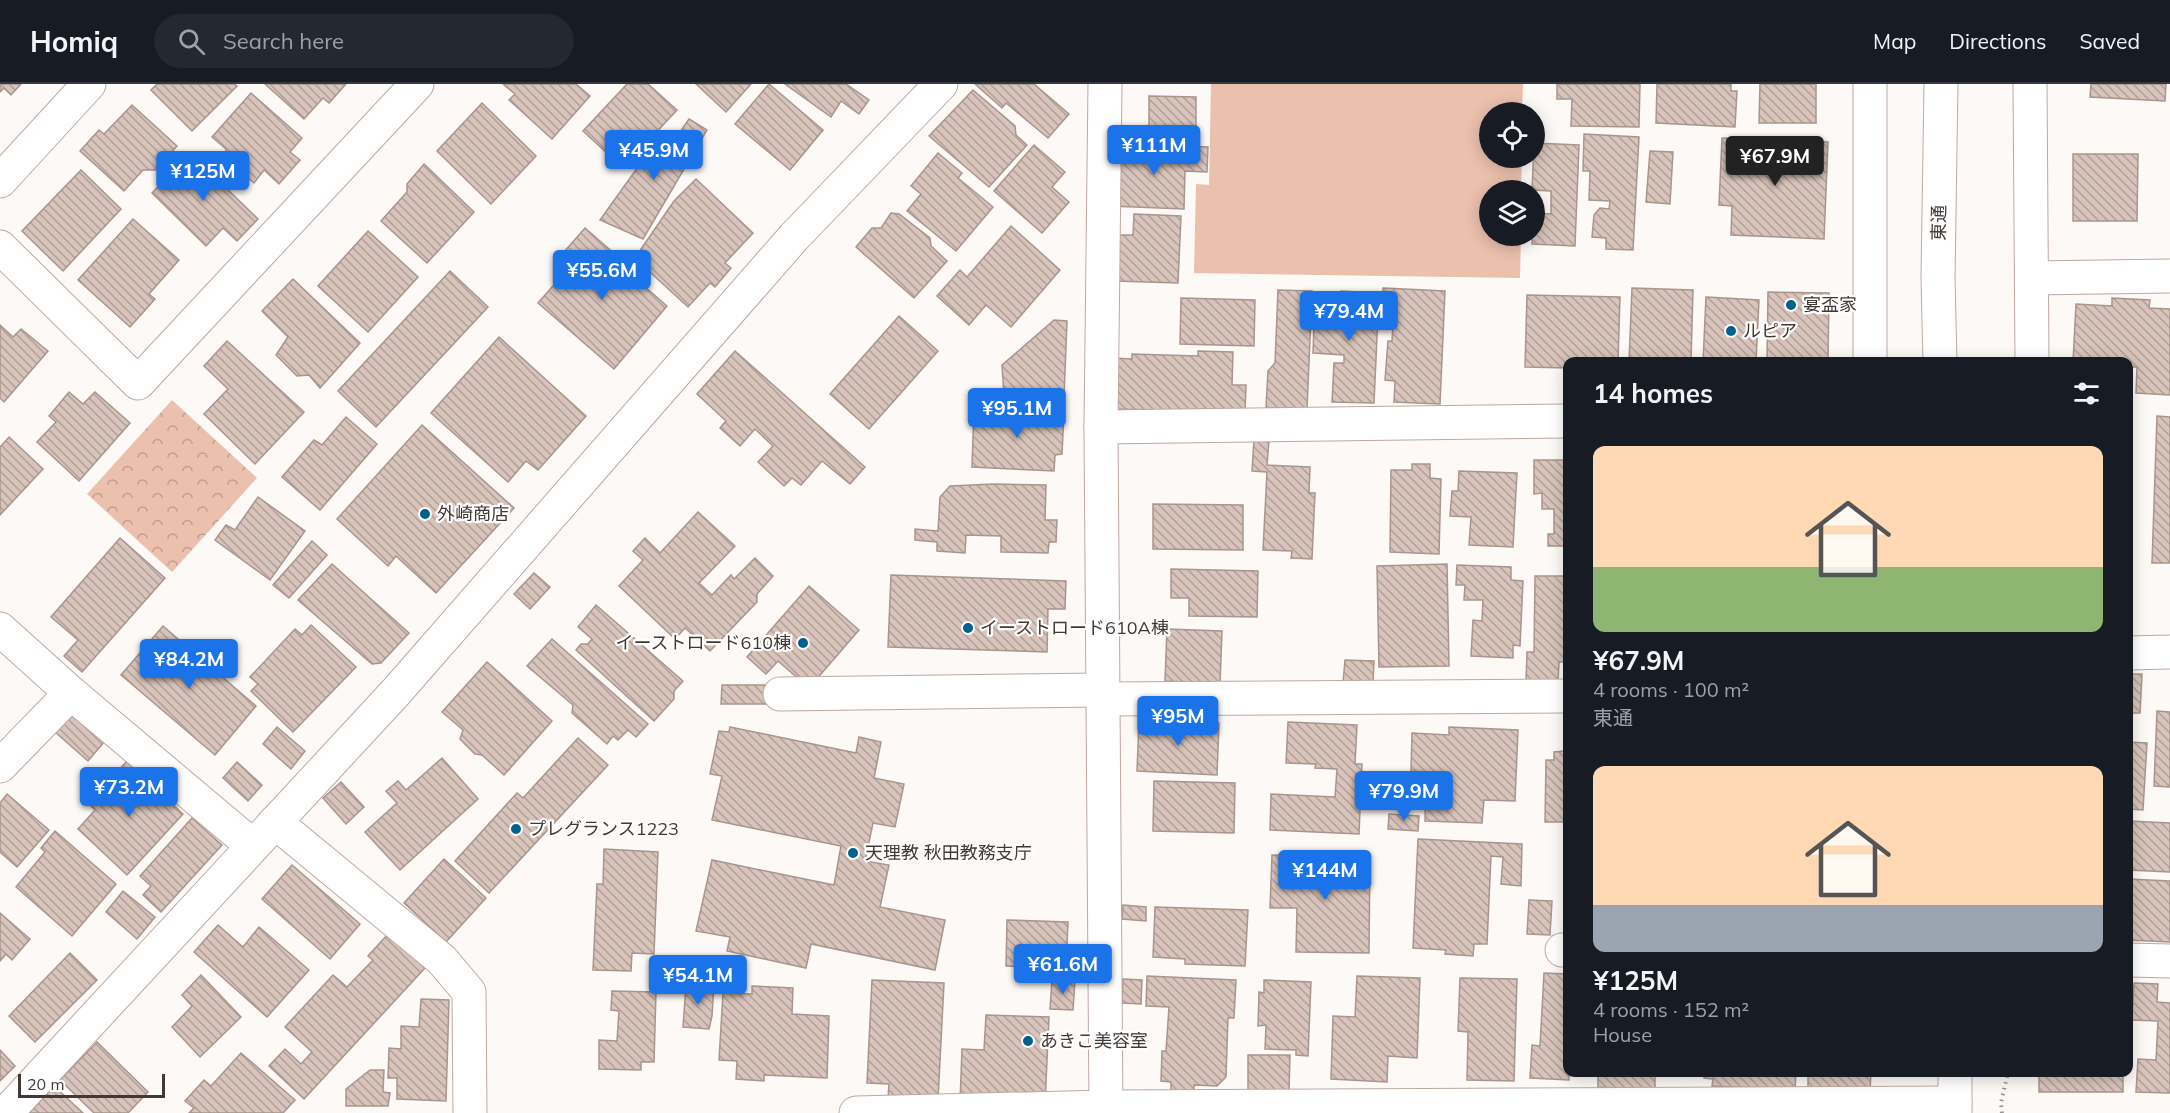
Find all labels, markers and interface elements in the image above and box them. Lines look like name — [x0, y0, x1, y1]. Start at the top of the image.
search box — [154, 14, 574, 68]
text: Homiq — [30, 24, 118, 59]
icon: search — [175, 25, 208, 58]
text: Search here — [223, 27, 344, 55]
text: Map — [1873, 28, 1916, 54]
text: Directions — [1949, 28, 2046, 54]
text: Saved — [2079, 28, 2140, 54]
map controls — [1479, 102, 1545, 246]
button: locate — [1479, 102, 1545, 168]
pin: ¥111M — [1112, 125, 1196, 176]
pin: ¥45.9M — [605, 130, 703, 181]
text: ¥111M — [1121, 132, 1187, 157]
pin: ¥67.9M — [1726, 136, 1824, 187]
text: ¥45.9M — [619, 137, 689, 162]
text: ¥67.9M — [1740, 143, 1810, 168]
pin: ¥125M — [161, 151, 245, 202]
text: ¥125M — [170, 158, 236, 183]
button: layers — [1479, 180, 1545, 246]
street label: 東通 — [1927, 205, 1950, 241]
pin: ¥55.6M — [553, 250, 651, 301]
text: ¥55.6M — [567, 257, 637, 282]
pin: ¥79.4M — [1300, 291, 1398, 342]
place label: 宴盃家 — [1803, 293, 1857, 316]
text: ¥79.4M — [1314, 298, 1384, 323]
marker: 宴盃家 — [1784, 298, 1798, 312]
place label: ルピア — [1743, 319, 1797, 342]
marker: ルピア — [1724, 324, 1738, 338]
text: 14 homes — [1593, 377, 1713, 410]
icon: filters — [2070, 377, 2103, 410]
pin: ¥95.1M — [968, 388, 1066, 439]
text: ¥95.1M — [982, 395, 1052, 420]
icon: home — [1794, 485, 1902, 593]
place label: 外崎商店 — [437, 502, 509, 525]
marker: 外崎商店 — [418, 507, 432, 521]
place label: イーストロード610A棟 — [980, 616, 1169, 639]
marker: イーストロード610A棟 — [961, 621, 975, 635]
place label: イーストロード610棟 — [616, 631, 791, 654]
marker: イーストロード610棟 — [796, 636, 810, 650]
pin: ¥84.2M — [140, 639, 238, 690]
text: ¥67.9M — [1593, 644, 1684, 677]
text: ¥84.2M — [154, 646, 224, 671]
text: 4 rooms · 100 m² — [1593, 677, 1749, 702]
pin: ¥95M — [1142, 696, 1214, 747]
text: ¥95M — [1151, 703, 1205, 728]
text: 東通 — [1593, 705, 1633, 730]
pin: ¥73.2M — [80, 767, 178, 818]
pin: ¥79.9M — [1355, 771, 1453, 822]
text: ¥73.2M — [94, 774, 164, 799]
text: ¥79.9M — [1369, 778, 1439, 803]
icon: home — [1794, 805, 1902, 913]
place label: プレグランス1223 — [528, 817, 679, 840]
marker: プレグランス1223 — [509, 822, 523, 836]
place label: 天理教 秋田教務支庁 — [865, 841, 1032, 864]
marker: 天理教 秋田教務支庁 — [846, 846, 860, 860]
pin: ¥144M — [1283, 850, 1367, 901]
text: ¥144M — [1292, 857, 1358, 882]
pin: ¥61.6M — [1014, 944, 1112, 995]
text: ¥61.6M — [1028, 951, 1098, 976]
pin: ¥54.1M — [649, 955, 747, 1006]
text: ¥54.1M — [663, 962, 733, 987]
text: ¥125M — [1593, 964, 1678, 997]
text: 4 rooms · 152 m² — [1593, 997, 1749, 1022]
text: House — [1593, 1022, 1652, 1047]
place label: あきこ美容室 — [1040, 1029, 1148, 1052]
marker: あきこ美容室 — [1021, 1034, 1035, 1048]
scale bar — [18, 1071, 165, 1098]
text: 20 m — [27, 1074, 64, 1094]

